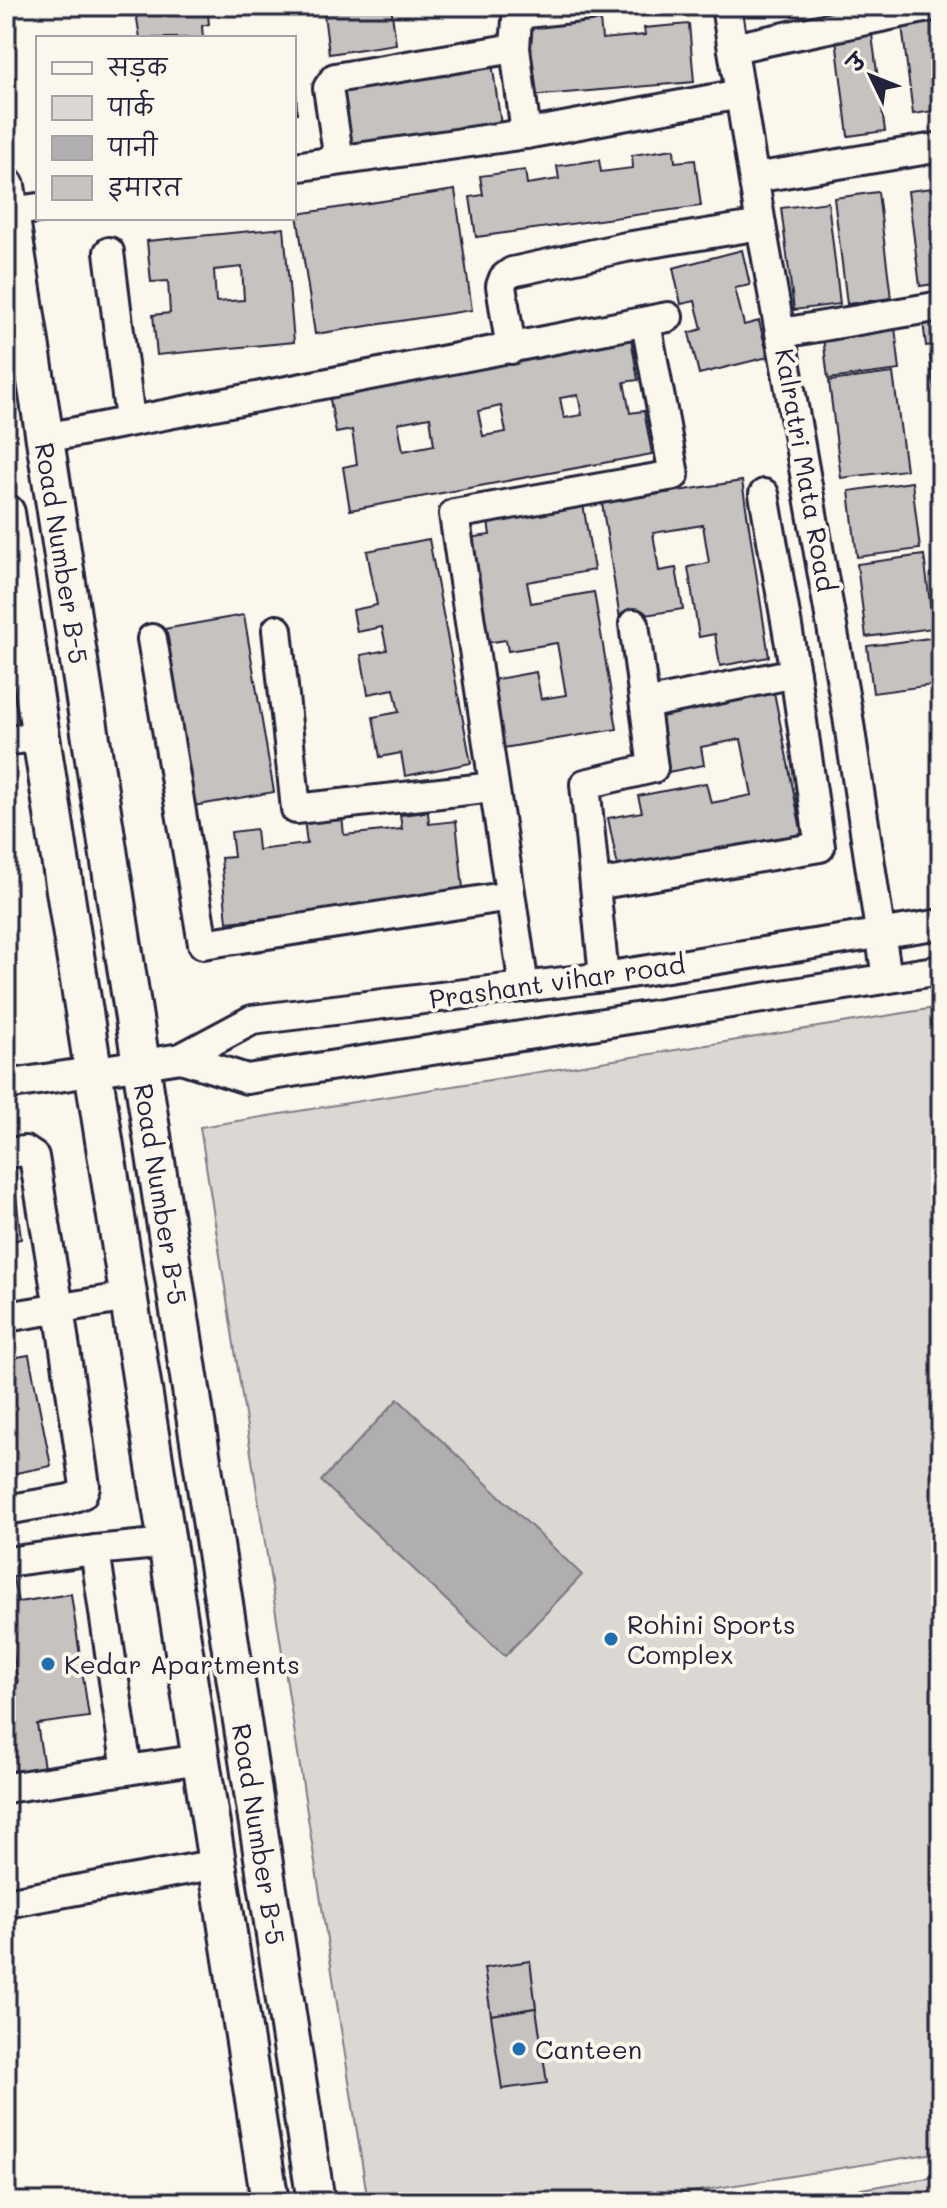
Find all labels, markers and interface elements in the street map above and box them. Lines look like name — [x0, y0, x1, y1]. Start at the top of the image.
legend — [36, 36, 296, 220]
north arrow — [831, 36, 911, 116]
text: उ — [839, 45, 873, 79]
text: सड़क — [106, 51, 169, 82]
text: पार्क — [106, 89, 155, 122]
text: पानी — [106, 130, 159, 162]
text: इमारत — [108, 171, 183, 202]
street label: Kalratri Mata Road — [768, 346, 844, 594]
street label: Road Number B-5 — [28, 440, 96, 666]
street label: Prashant vihar road — [427, 946, 687, 1016]
street label: Road Number B-5 — [127, 1081, 195, 1307]
place label: Rohini Sports Complex — [627, 1607, 796, 1671]
marker: Rohini Sports Complex — [602, 1630, 620, 1648]
place label: Kedar Apartments — [64, 1647, 300, 1681]
marker: Kedar Apartments — [39, 1655, 57, 1673]
street label: Road Number B-5 — [225, 1721, 293, 1947]
place label: Canteen — [535, 2032, 642, 2066]
marker: Canteen — [510, 2040, 528, 2058]

